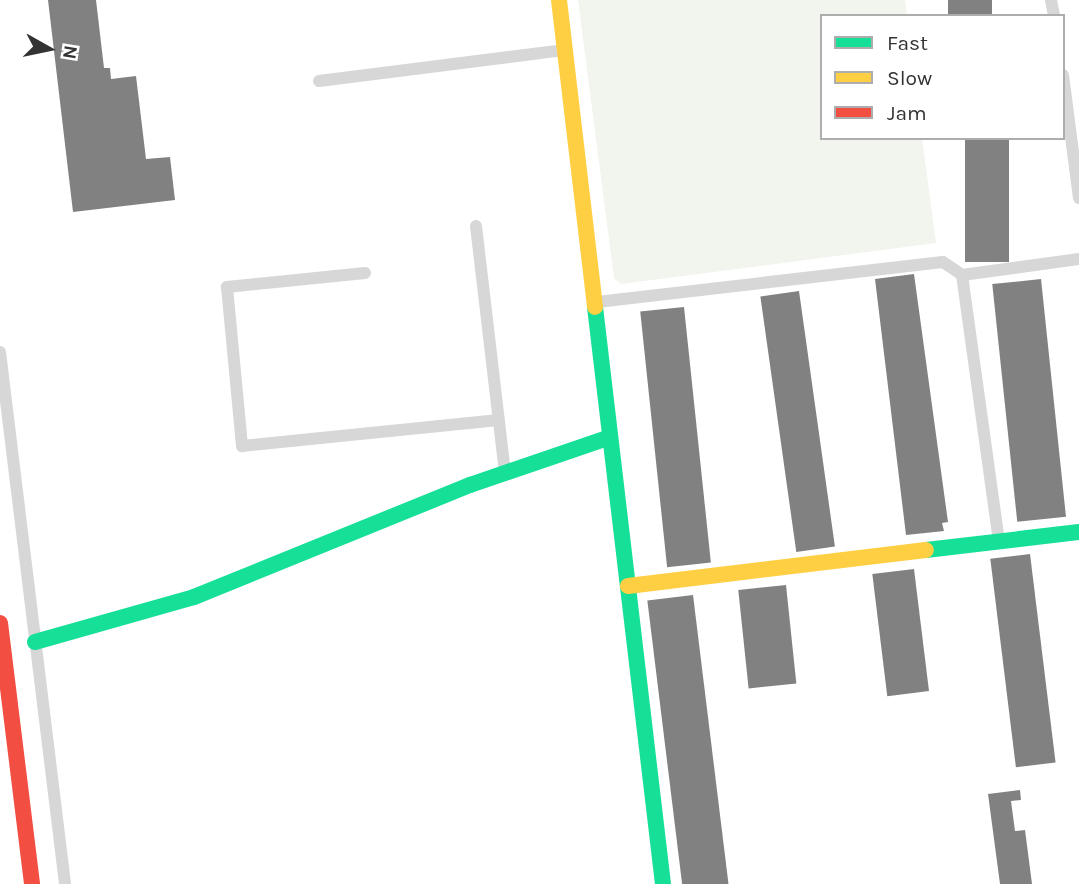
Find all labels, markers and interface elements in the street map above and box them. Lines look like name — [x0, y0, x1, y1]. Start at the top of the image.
north arrow — [14, 14, 84, 84]
legend — [820, 14, 1065, 140]
text: Fast — [887, 31, 928, 55]
text: N — [58, 44, 82, 61]
text: Slow — [887, 66, 932, 90]
text: Jam — [887, 101, 927, 125]

